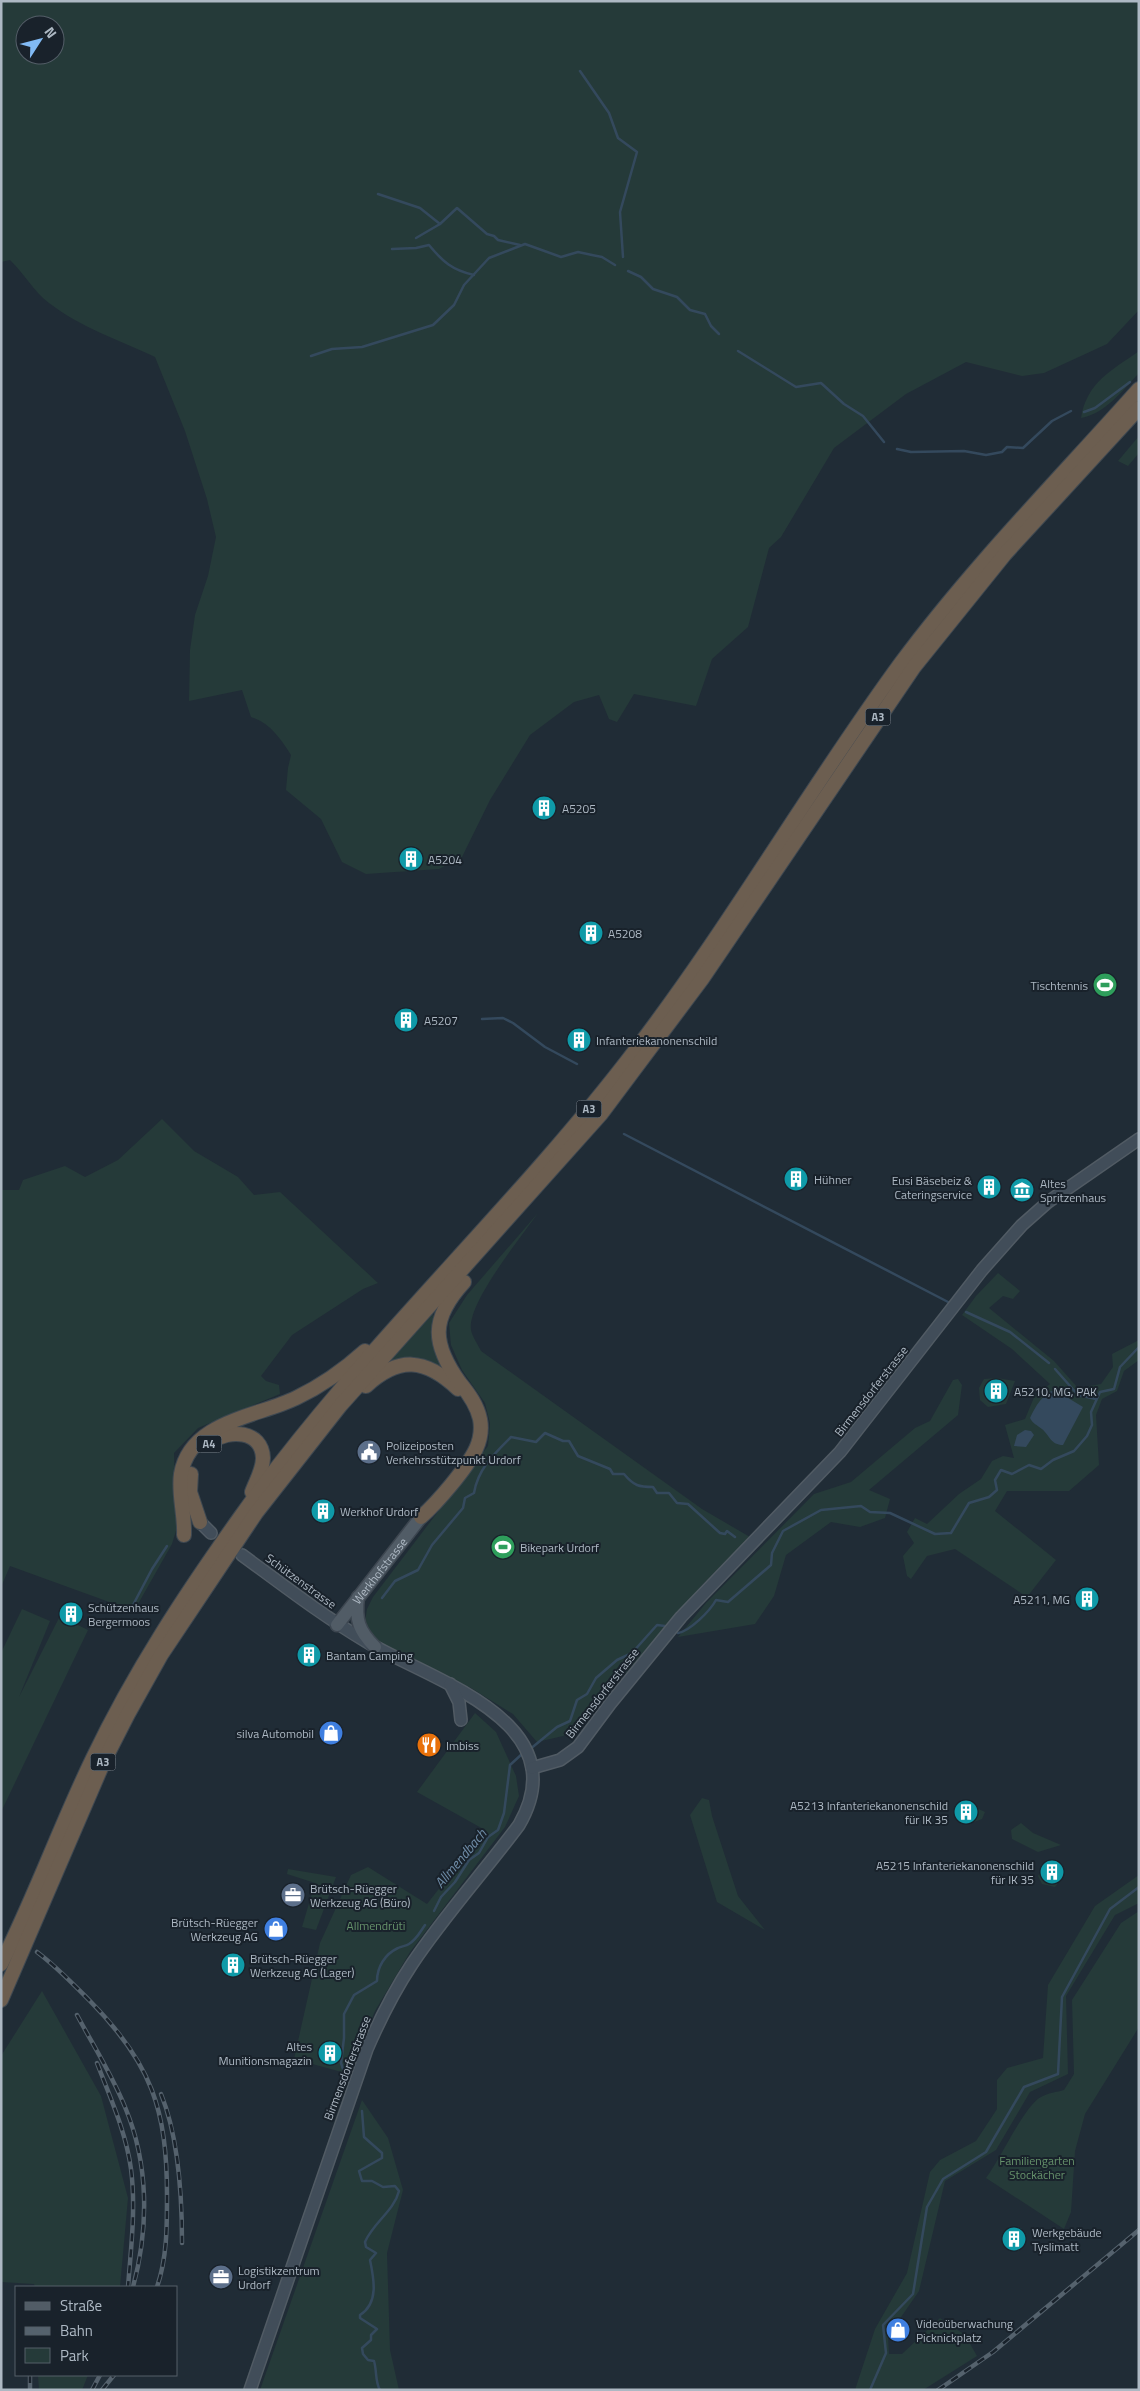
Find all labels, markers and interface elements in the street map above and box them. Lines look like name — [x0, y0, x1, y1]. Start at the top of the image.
north arrow — [15, 15, 65, 65]
text: N — [40, 22, 62, 42]
road number: A3 — [866, 709, 890, 726]
building icon: A5205 — [531, 795, 557, 821]
place label: A5205 — [562, 799, 596, 818]
building icon: A5204 — [398, 846, 424, 872]
place label: A5204 — [428, 850, 462, 869]
building icon: A5208 — [578, 920, 604, 946]
place label: A5208 — [608, 924, 642, 943]
sports icon: Tischtennis — [1092, 972, 1118, 998]
place label: Tischtennis — [1030, 976, 1088, 995]
building icon: A5207 — [393, 1007, 419, 1033]
place label: A5207 — [424, 1011, 458, 1030]
building icon: Infanteriekanonenschild — [566, 1027, 592, 1053]
place label: Infanteriekanonenschild — [596, 1031, 717, 1050]
road number: A3 — [576, 1100, 602, 1118]
building icon: Hühner — [783, 1166, 809, 1192]
place label: Hühner — [814, 1170, 852, 1189]
place label: Eusi Bäsebeiz & Cateringservice — [892, 1171, 973, 1204]
building icon: Eusi Bäsebeiz & Cateringservice — [976, 1174, 1002, 1200]
place label: Altes Spritzenhaus — [1040, 1174, 1107, 1207]
museum icon: Altes Spritzenhaus — [1009, 1177, 1035, 1203]
street label: Birmensdorferstrasse — [830, 1342, 912, 1440]
building icon: A5210, MG, PAK — [983, 1378, 1009, 1404]
place label: A5210, MG, PAK — [1014, 1382, 1097, 1401]
road number: A4 — [196, 1436, 222, 1452]
place label: Polizeiposten Verkehrsstützpunkt Urdorf — [386, 1436, 521, 1469]
public building icon: Polizeiposten Verkehrsstützpunkt Urdorf — [356, 1439, 382, 1465]
building icon: Werkhof Urdorf — [310, 1498, 336, 1524]
place label: Werkhof Urdorf — [340, 1502, 418, 1521]
street label: Werkhofstrasse — [347, 1533, 412, 1608]
sports icon: Bikepark Urdorf — [490, 1534, 516, 1560]
place label: Bikepark Urdorf — [520, 1538, 599, 1557]
street label: Schützenstrasse — [261, 1549, 341, 1613]
building icon: A5211, MG — [1074, 1586, 1100, 1612]
place label: A5211, MG — [1013, 1590, 1070, 1609]
place label: Schützenhaus Bergermoos — [88, 1598, 160, 1631]
building icon: Schützenhaus Bergermoos — [58, 1601, 84, 1627]
building icon: Bantam Camping — [296, 1642, 322, 1668]
street label: Birmensdorferstrasse — [561, 1644, 643, 1742]
place label: Bantam Camping — [326, 1646, 413, 1665]
shop icon: silva Automobil — [318, 1720, 344, 1746]
place label: silva Automobil — [237, 1724, 314, 1743]
restaurant icon: Imbiss — [416, 1732, 442, 1758]
place label: Imbiss — [446, 1736, 480, 1755]
road number: A3 — [90, 1754, 116, 1770]
place label: A5213 Infanteriekanonenschild für IK 35 — [790, 1796, 948, 1829]
building icon: A5213 Infanteriekanonenschild für IK 35 — [953, 1799, 979, 1825]
water label: Allmendbach — [429, 1823, 492, 1892]
place label: A5215 Infanteriekanonenschild für IK 35 — [876, 1856, 1034, 1889]
building icon: A5215 Infanteriekanonenschild für IK 35 — [1039, 1859, 1065, 1885]
place label: Brütsch-Rüegger Werkzeug AG (Büro) — [310, 1879, 410, 1912]
office icon: Brütsch-Rüegger Werkzeug AG (Büro) — [280, 1882, 306, 1908]
place label: Brütsch-Rüegger Werkzeug AG — [171, 1913, 258, 1946]
shop icon: Brütsch-Rüegger Werkzeug AG — [263, 1916, 289, 1942]
park label: Allmendrüti — [347, 1916, 405, 1935]
place label: Brütsch-Rüegger Werkzeug AG (Lager) — [250, 1949, 355, 1982]
building icon: Brütsch-Rüegger Werkzeug AG (Lager) — [220, 1952, 246, 1978]
street label: Birmensdorferstrasse — [318, 2013, 376, 2123]
place label: Altes Munitionsmagazin — [219, 2037, 312, 2070]
building icon: Altes Munitionsmagazin — [317, 2040, 343, 2066]
park label: Familiengarten Stockächer — [999, 2151, 1075, 2184]
place label: Werkgebäude Tyslimatt — [1032, 2223, 1102, 2256]
building icon: Werkgebäude Tyslimatt — [1001, 2226, 1027, 2252]
place label: Logistikzentrum Urdorf — [238, 2261, 320, 2294]
office icon: Logistikzentrum Urdorf — [208, 2264, 234, 2290]
legend — [15, 2286, 178, 2376]
text: Straße — [60, 2294, 102, 2317]
place label: Videoüberwachung Picknickplatz — [916, 2314, 1013, 2347]
shop icon: Videoüberwachung Picknickplatz — [885, 2317, 911, 2343]
text: Bahn — [60, 2319, 93, 2342]
text: Park — [60, 2344, 89, 2367]

